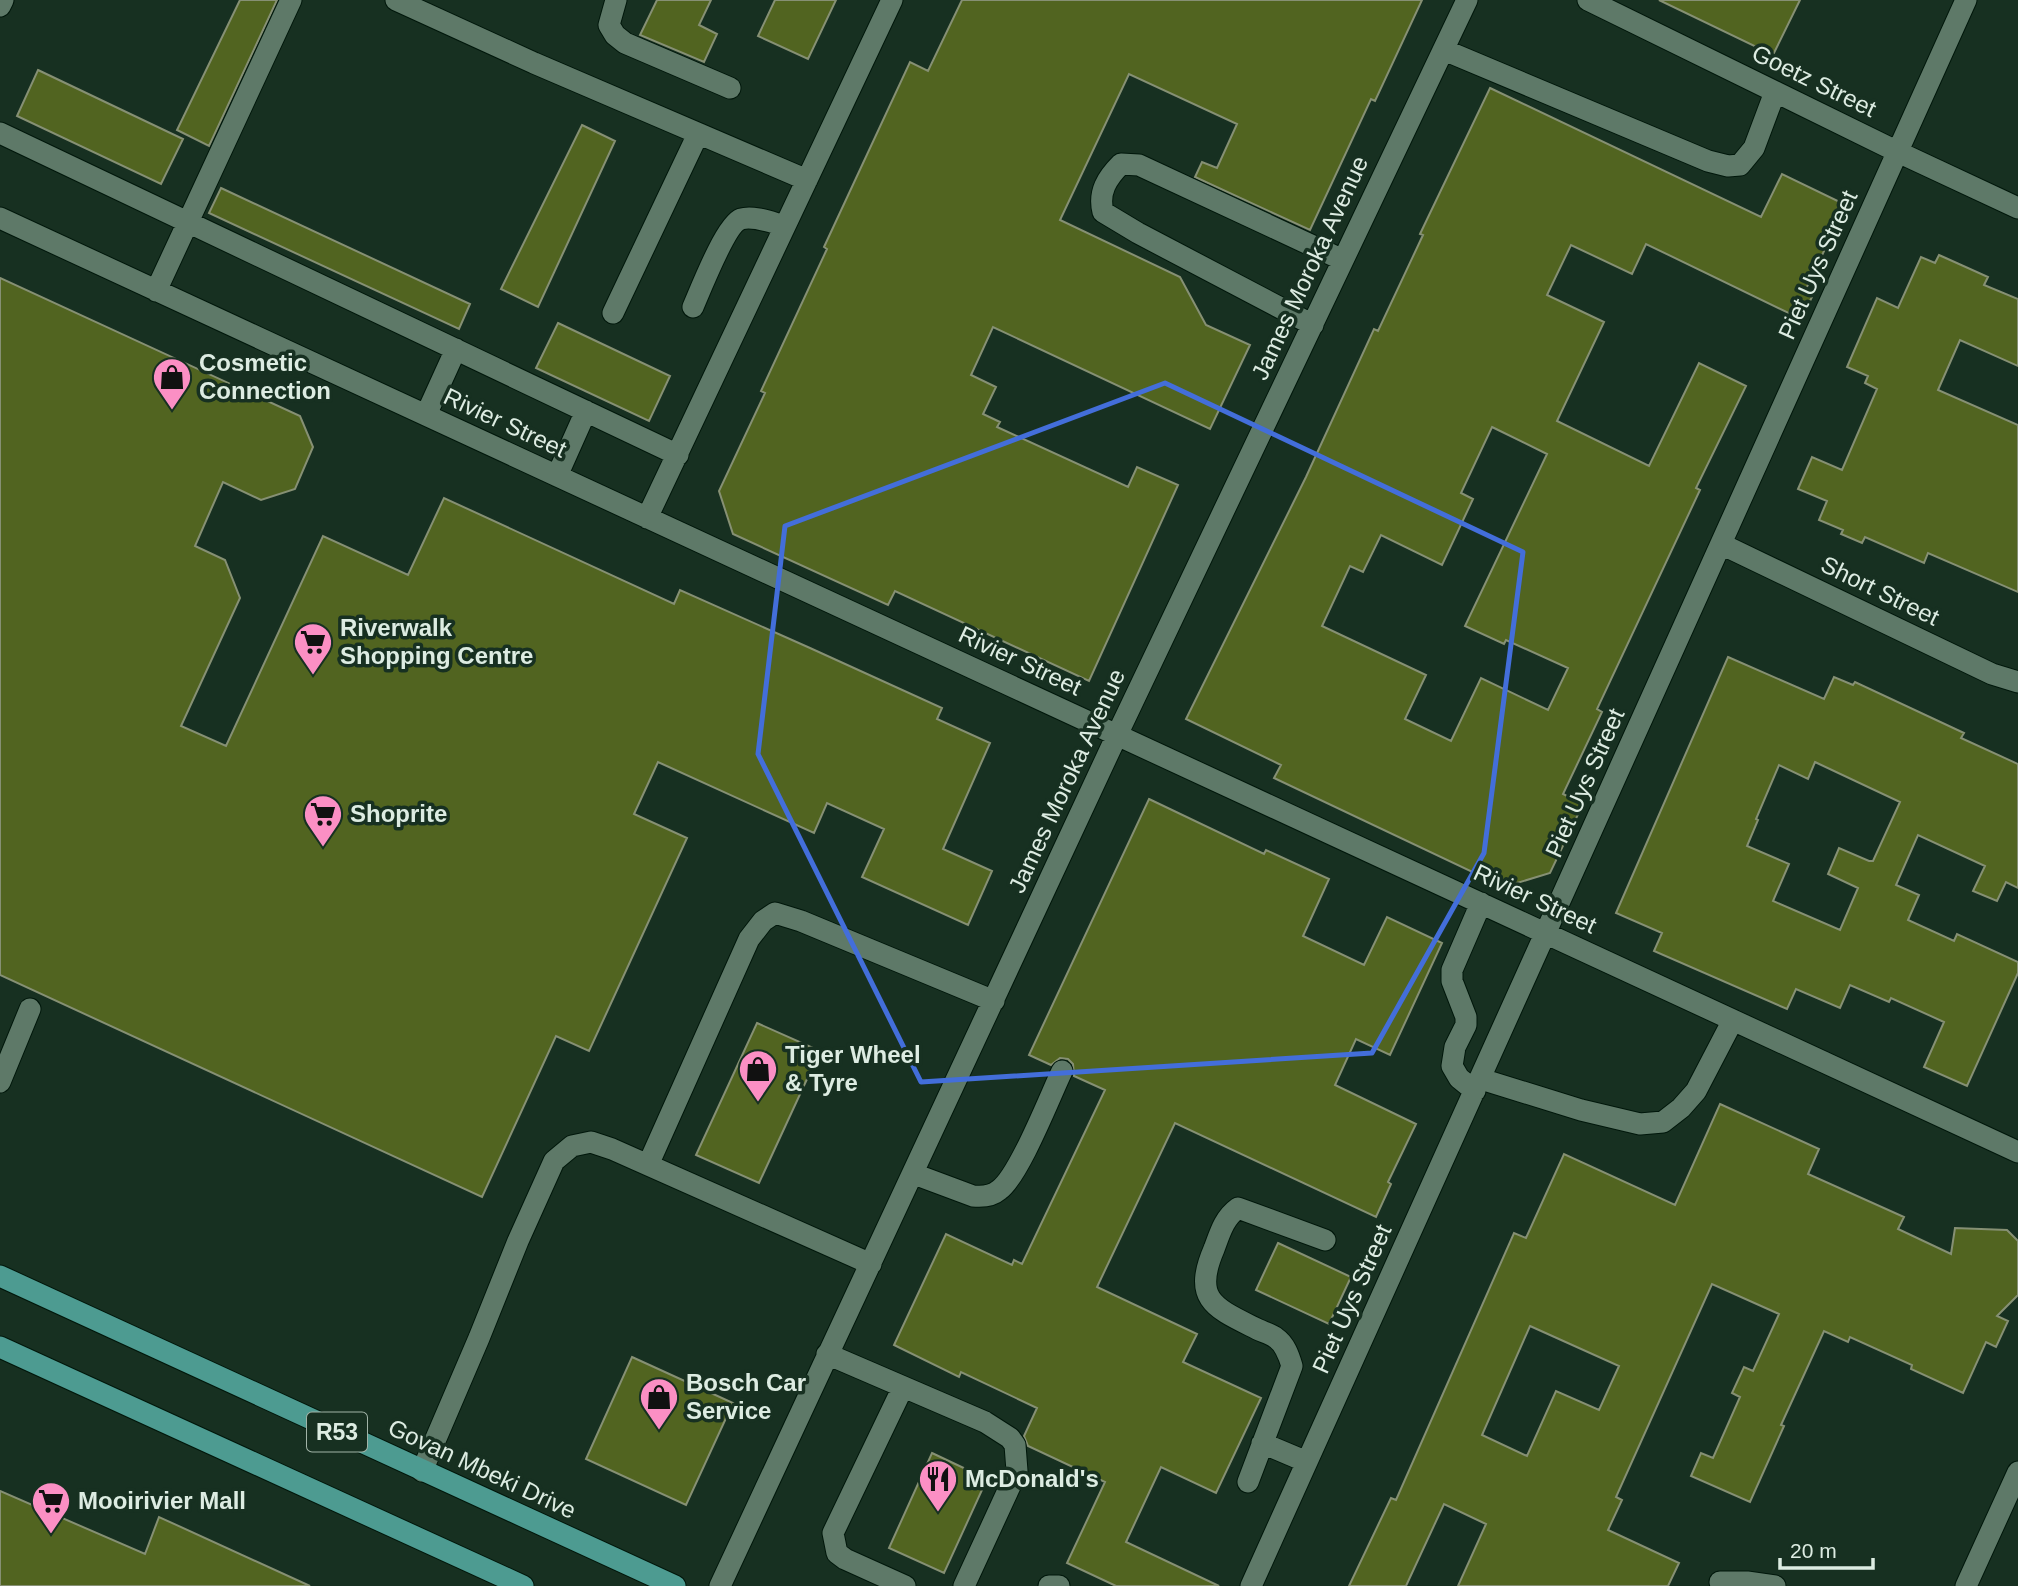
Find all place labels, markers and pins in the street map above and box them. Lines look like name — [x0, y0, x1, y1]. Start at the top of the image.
place label: Cosmetic Connection — [199, 349, 331, 404]
shop icon: Cosmetic Connection — [151, 356, 193, 411]
place label: Riverwalk Shopping Centre — [340, 614, 533, 669]
supermarket icon: Riverwalk Shopping Centre — [292, 621, 334, 676]
supermarket icon: Shoprite — [302, 793, 344, 848]
place label: Shoprite — [350, 800, 447, 827]
place label: Tiger Wheel & Tyre — [785, 1041, 921, 1096]
shop icon: Tiger Wheel & Tyre — [737, 1048, 779, 1103]
place label: Bosch Car Service — [686, 1369, 806, 1424]
shop icon: Bosch Car Service — [638, 1376, 680, 1431]
restaurant icon: McDonald's — [917, 1458, 959, 1513]
place label: McDonald's — [965, 1465, 1099, 1492]
supermarket icon: Mooirivier Mall — [30, 1480, 72, 1535]
place label: Mooirivier Mall — [78, 1487, 246, 1514]

